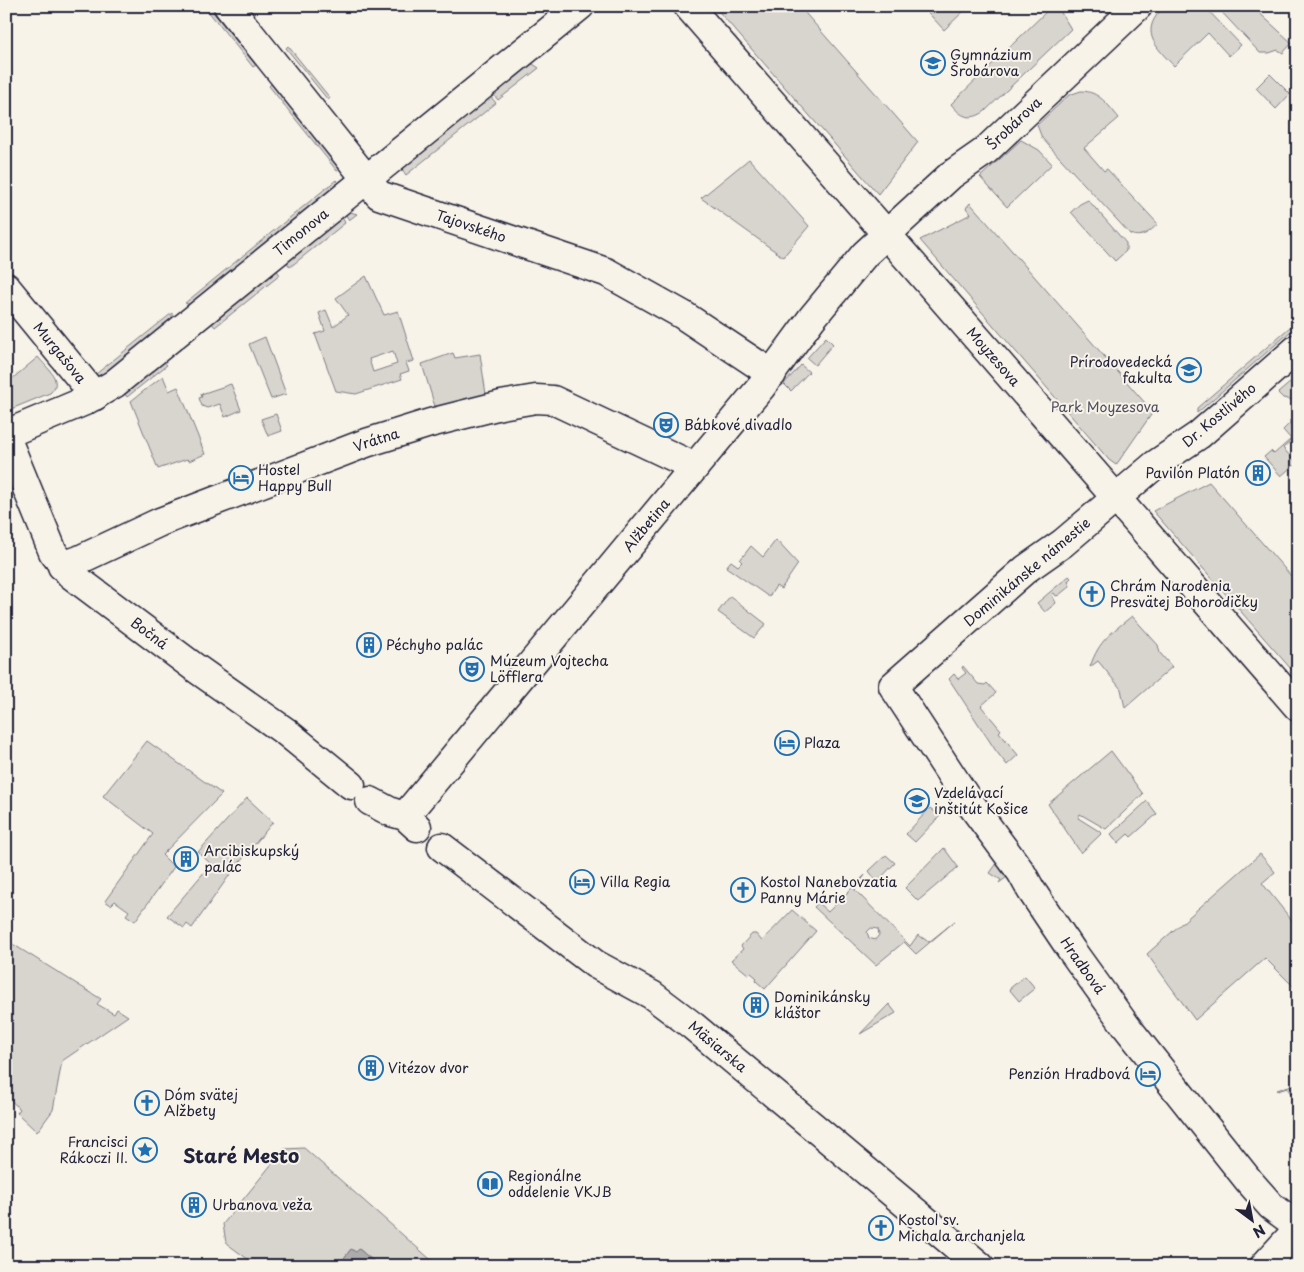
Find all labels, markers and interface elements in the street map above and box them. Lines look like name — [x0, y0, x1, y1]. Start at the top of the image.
place label: Gymnázium Šrobárova — [950, 44, 1032, 81]
school or university icon: Gymnázium Šrobárova — [920, 50, 946, 76]
street label: Šrobárova — [982, 91, 1046, 154]
street label: Timonova — [268, 203, 333, 261]
street label: Tajovského — [433, 204, 509, 247]
street label: Murgašova — [29, 317, 92, 388]
street label: Moyzesova — [962, 322, 1026, 391]
place label: Prírodovedecká fakulta — [1070, 351, 1172, 388]
school or university icon: Prírodovedecká fakulta — [1176, 357, 1202, 383]
street label: Dr. Kostlivého — [1177, 377, 1260, 452]
park label: Park Moyzesova — [1051, 396, 1160, 417]
theatre icon: Bábkové divadlo — [653, 412, 679, 438]
place label: Bábkové divadlo — [684, 414, 792, 435]
street label: Vrátna — [350, 422, 402, 457]
place label: Hostel Happy Bull — [258, 459, 332, 496]
building icon: Pavilón Platón — [1245, 460, 1271, 486]
place label: Pavilón Platón — [1145, 462, 1240, 483]
hotel icon: Hostel Happy Bull — [228, 465, 254, 491]
street label: Alžbetina — [618, 493, 675, 556]
street label: Dominikánske námestie — [959, 512, 1095, 631]
place label: Chrám Narodenia Presvätej Bohorodičky — [1110, 575, 1258, 612]
church icon: Chrám Narodenia Presvätej Bohorodičky — [1079, 581, 1105, 607]
street label: Bočná — [126, 612, 173, 654]
building icon: Péchyho palác — [356, 632, 382, 658]
place label: Péchyho palác — [386, 634, 483, 655]
place label: Múzeum Vojtecha Löfflera — [490, 650, 609, 687]
theatre icon: Múzeum Vojtecha Löfflera — [459, 656, 485, 682]
hotel icon: Plaza — [774, 730, 800, 756]
place label: Plaza — [804, 732, 840, 753]
place label: Vzdelávací inštitút Košice — [934, 782, 1028, 819]
school or university icon: Vzdelávací inštitút Košice — [904, 788, 930, 814]
place label: Arcibiskupský palác — [204, 840, 299, 877]
building icon: Arcibiskupský palác — [173, 846, 199, 872]
hotel icon: Villa Regia — [569, 869, 595, 895]
place label: Villa Regia — [600, 871, 671, 892]
place label: Kostol Nanebovzatia Panny Márie — [760, 871, 898, 908]
church icon: Kostol Nanebovzatia Panny Márie — [730, 877, 756, 903]
street label: Hradbová — [1055, 933, 1111, 998]
place label: Dominikánsky kláštor — [774, 986, 870, 1023]
building icon: Dominikánsky kláštor — [743, 992, 769, 1018]
street label: Mäsiarska — [684, 1015, 752, 1077]
building icon: Vitézov dvor — [358, 1055, 384, 1081]
place label: Vitézov dvor — [388, 1057, 469, 1078]
hotel icon: Penzión Hradbová — [1135, 1061, 1161, 1087]
place label: Penzión Hradbová — [1009, 1063, 1131, 1084]
place label: Dóm svätej Alžbety — [164, 1084, 238, 1121]
church icon: Dóm svätej Alžbety — [134, 1090, 160, 1116]
place label: Francisci Rákoczi II. — [59, 1131, 128, 1168]
place icon: Francisci Rákoczi II. — [132, 1137, 158, 1163]
district label: Staré Mesto — [183, 1141, 299, 1169]
place label: Regionálne oddelenie VKJB — [508, 1165, 611, 1202]
library icon: Regionálne oddelenie VKJB — [477, 1171, 503, 1197]
building icon: Urbanova veža — [181, 1192, 207, 1218]
place label: Urbanova veža — [212, 1194, 313, 1215]
north arrow — [1226, 1194, 1276, 1244]
place label: Kostol sv. Michala archanjela — [898, 1209, 1025, 1246]
church icon: Kostol sv. Michala archanjela — [868, 1215, 894, 1241]
text: N — [1249, 1220, 1269, 1243]

